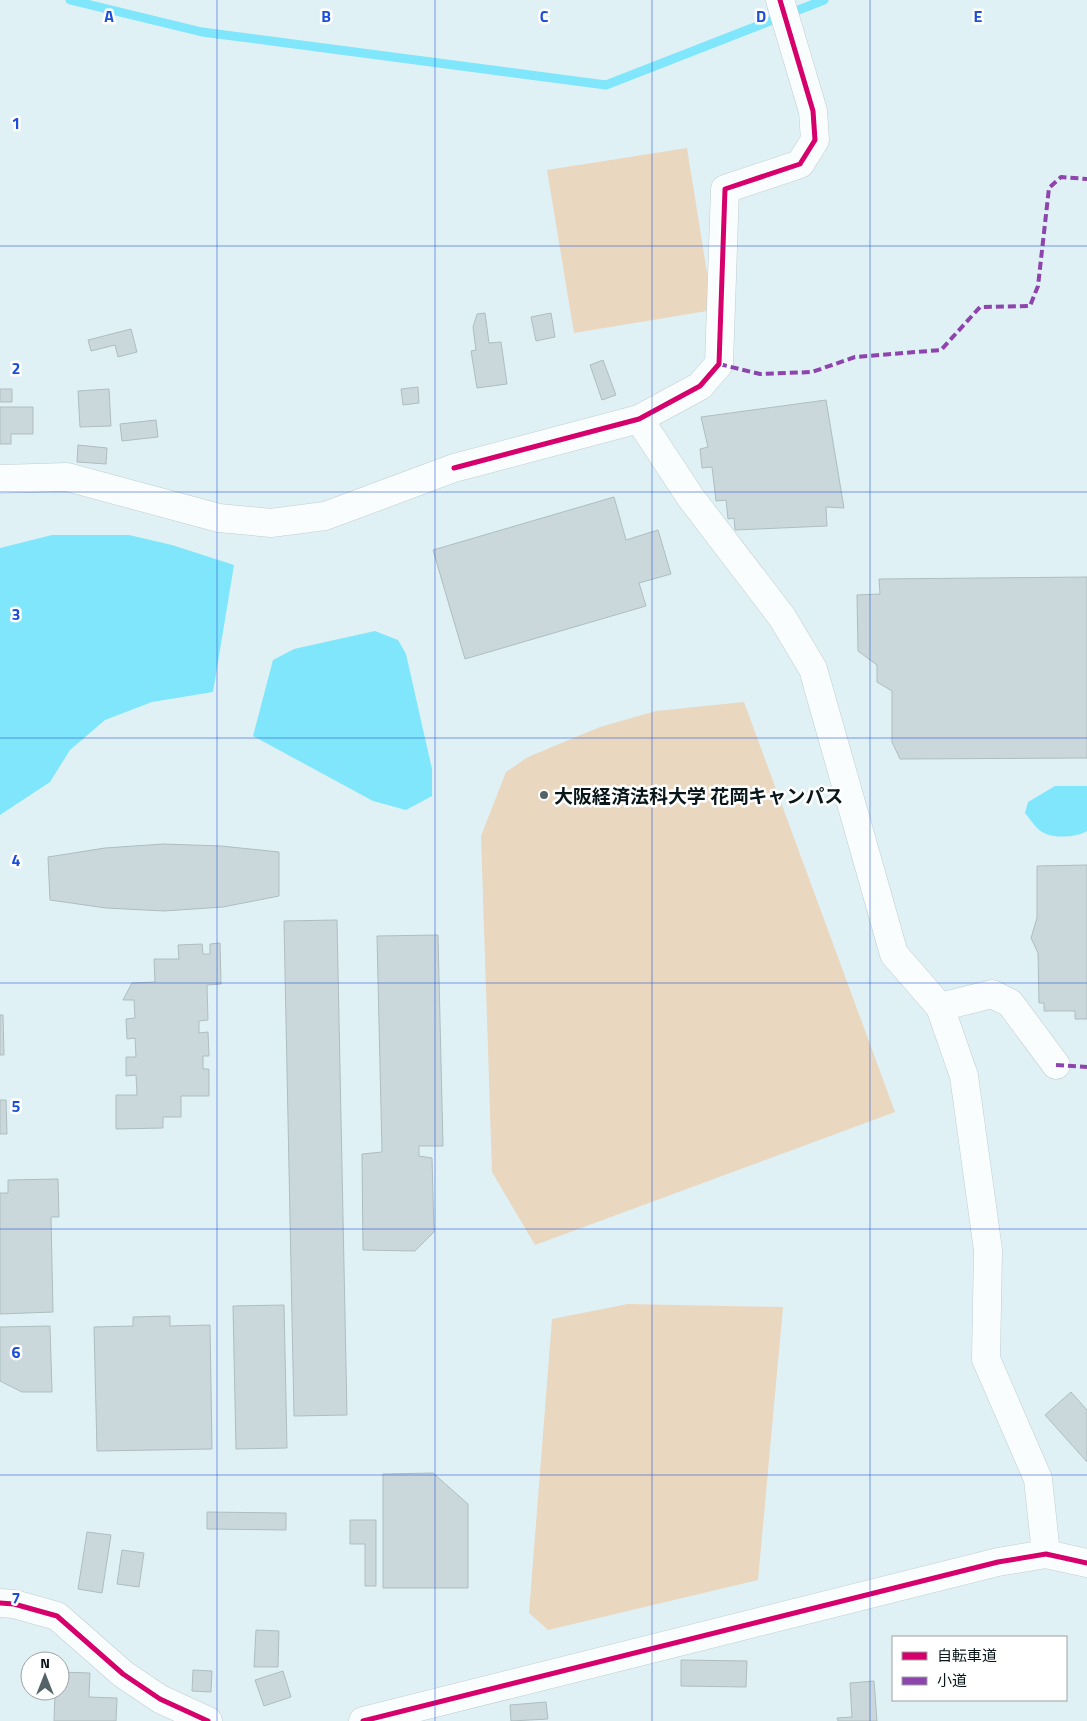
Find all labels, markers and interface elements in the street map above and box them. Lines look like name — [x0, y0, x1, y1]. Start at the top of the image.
text: A — [104, 4, 114, 28]
text: B — [321, 4, 331, 28]
text: C — [540, 4, 549, 28]
text: D — [756, 4, 766, 28]
text: E — [974, 4, 983, 28]
text: 1 — [12, 111, 20, 135]
text: 2 — [12, 356, 20, 380]
text: 3 — [12, 602, 20, 626]
place label: 大阪経済法科大学 花岡キャンパス — [554, 781, 843, 810]
marker: 大阪経済法科大学 花岡キャンパス — [538, 789, 550, 801]
text: 4 — [12, 848, 21, 872]
text: 5 — [12, 1094, 21, 1118]
text: 6 — [12, 1340, 21, 1364]
text: 7 — [12, 1586, 20, 1610]
legend — [892, 1636, 1067, 1701]
text: 自転車道 — [937, 1644, 997, 1667]
north arrow — [20, 1651, 70, 1701]
text: N — [40, 1652, 50, 1673]
text: 小道 — [937, 1669, 967, 1692]

